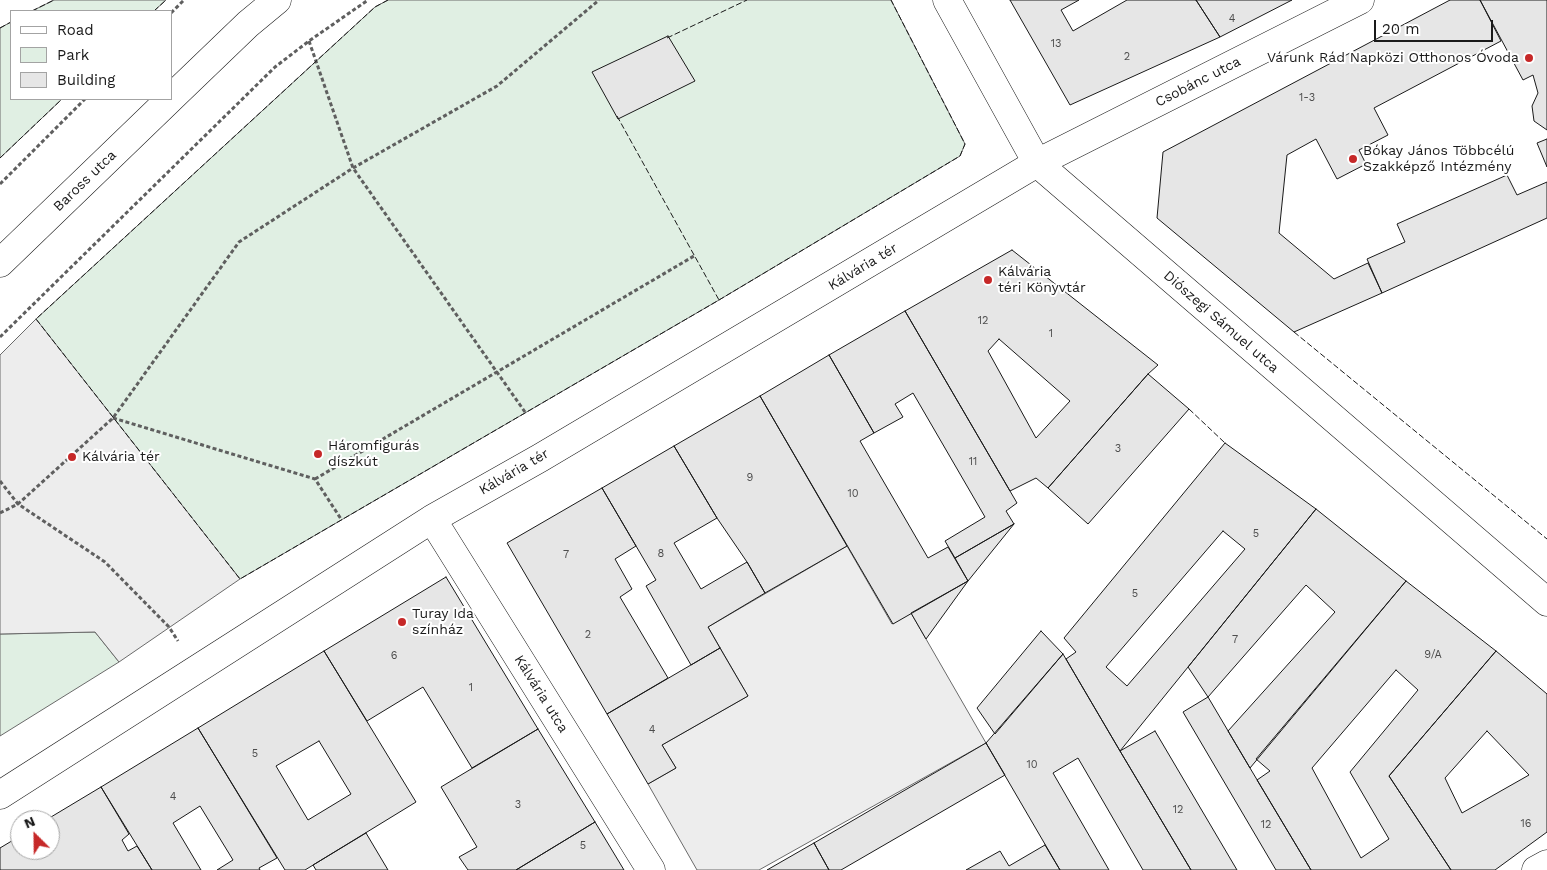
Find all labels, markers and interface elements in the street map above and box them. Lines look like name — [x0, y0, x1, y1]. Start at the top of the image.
legend — [10, 10, 172, 100]
scale bar — [1377, 10, 1496, 42]
house number: 4 — [1229, 12, 1235, 26]
text: 20 m — [1382, 20, 1420, 38]
text: Road — [57, 21, 94, 39]
house number: 13 — [1051, 37, 1061, 51]
text: Park — [57, 46, 89, 64]
house number: 2 — [1124, 50, 1130, 64]
place label: Várunk Rád Napközi Otthonos Óvoda — [1267, 50, 1519, 66]
marker: Várunk Rád Napközi Otthonos Óvoda — [1523, 52, 1535, 64]
street label: Csobánc utca — [1152, 53, 1244, 111]
text: Building — [57, 71, 115, 89]
house number: 1-3 — [1299, 91, 1315, 105]
place label: Bókay János Többcélú Szakképző Intézmény — [1363, 143, 1514, 176]
street label: Baross utca — [50, 147, 120, 215]
marker: Bókay János Többcélú Szakképző Intézmény — [1347, 153, 1359, 165]
street label: Kálvária tér — [825, 240, 901, 294]
place label: Kálvária téri Könyvtár — [998, 264, 1086, 296]
street label: Diószegi Sámuel utca — [1160, 267, 1282, 377]
marker: Kálvária téri Könyvtár — [982, 274, 994, 286]
house number: 12 — [978, 314, 988, 328]
house number: 1 — [1049, 327, 1053, 341]
place label: Háromfigurás díszkút — [328, 438, 419, 471]
house number: 3 — [1115, 442, 1121, 456]
street label: Kálvária tér — [476, 445, 552, 499]
marker: Háromfigurás díszkút — [312, 448, 324, 460]
place label: Kálvária tér — [82, 449, 160, 465]
marker: Kálvária tér — [66, 451, 78, 463]
house number: 11 — [969, 455, 977, 469]
house number: 9 — [747, 471, 753, 485]
house number: 10 — [847, 487, 859, 501]
house number: 5 — [1253, 527, 1259, 541]
house number: 8 — [658, 547, 664, 561]
house number: 7 — [563, 548, 569, 562]
house number: 5 — [1132, 587, 1138, 601]
place label: Turay Ida színház — [412, 606, 474, 638]
marker: Turay Ida színház — [396, 616, 408, 628]
house number: 2 — [585, 628, 591, 642]
house number: 7 — [1232, 633, 1238, 647]
house number: 9/A — [1424, 648, 1442, 662]
house number: 6 — [391, 649, 397, 663]
street label: Kálvária utca — [510, 652, 572, 736]
house number: 1 — [469, 681, 473, 695]
house number: 4 — [649, 723, 655, 737]
house number: 5 — [252, 747, 258, 761]
house number: 10 — [1026, 758, 1038, 772]
house number: 4 — [170, 790, 176, 804]
house number: 3 — [515, 798, 521, 812]
house number: 12 — [1173, 803, 1183, 817]
north arrow — [10, 810, 60, 860]
text: N — [22, 813, 37, 832]
house number: 16 — [1521, 817, 1531, 831]
house number: 12 — [1261, 818, 1271, 832]
house number: 5 — [580, 839, 586, 853]

